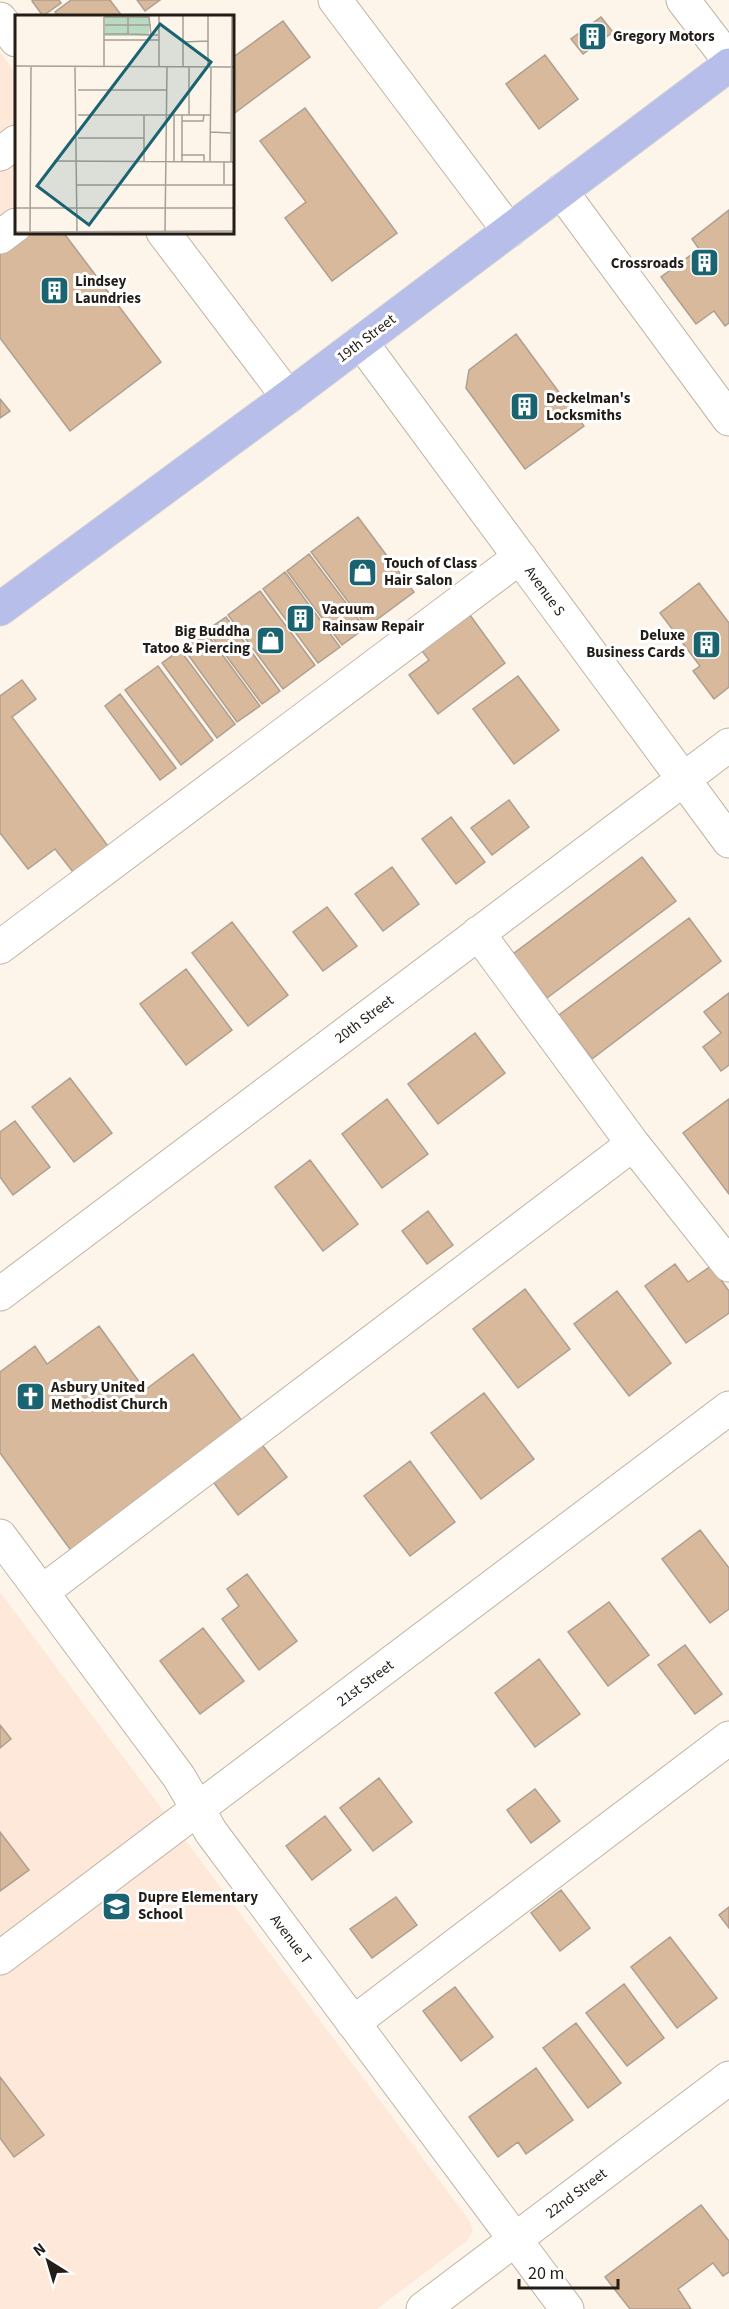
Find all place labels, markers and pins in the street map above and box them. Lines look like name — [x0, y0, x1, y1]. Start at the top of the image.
building icon: Gregory Motors — [576, 20, 608, 52]
place label: Gregory Motors — [613, 26, 715, 47]
building icon: Crossroads — [689, 247, 721, 279]
place label: Crossroads — [611, 253, 684, 274]
place label: Lindsey Laundries — [75, 271, 141, 309]
building icon: Lindsey Laundries — [38, 274, 70, 306]
place label: Deckelman's Locksmiths — [546, 388, 631, 426]
building icon: Deckelman's Locksmiths — [509, 391, 541, 423]
place label: Touch of Class Hair Salon — [384, 553, 478, 591]
shop icon: Touch of Class Hair Salon — [347, 556, 379, 588]
place label: Vacuum Rainsaw Repair — [321, 599, 424, 637]
building icon: Vacuum Rainsaw Repair — [285, 602, 317, 634]
place label: Big Buddha Tatoo & Piercing — [142, 621, 250, 659]
shop icon: Big Buddha Tatoo & Piercing — [255, 624, 287, 656]
place label: Deluxe Business Cards — [586, 625, 685, 663]
building icon: Deluxe Business Cards — [690, 628, 722, 660]
place label: Asbury United Methodist Church — [50, 1377, 168, 1415]
church icon: Asbury United Methodist Church — [14, 1380, 46, 1412]
place label: Dupre Elementary School — [138, 1887, 258, 1925]
school or university icon: Dupre Elementary School — [101, 1890, 133, 1922]

